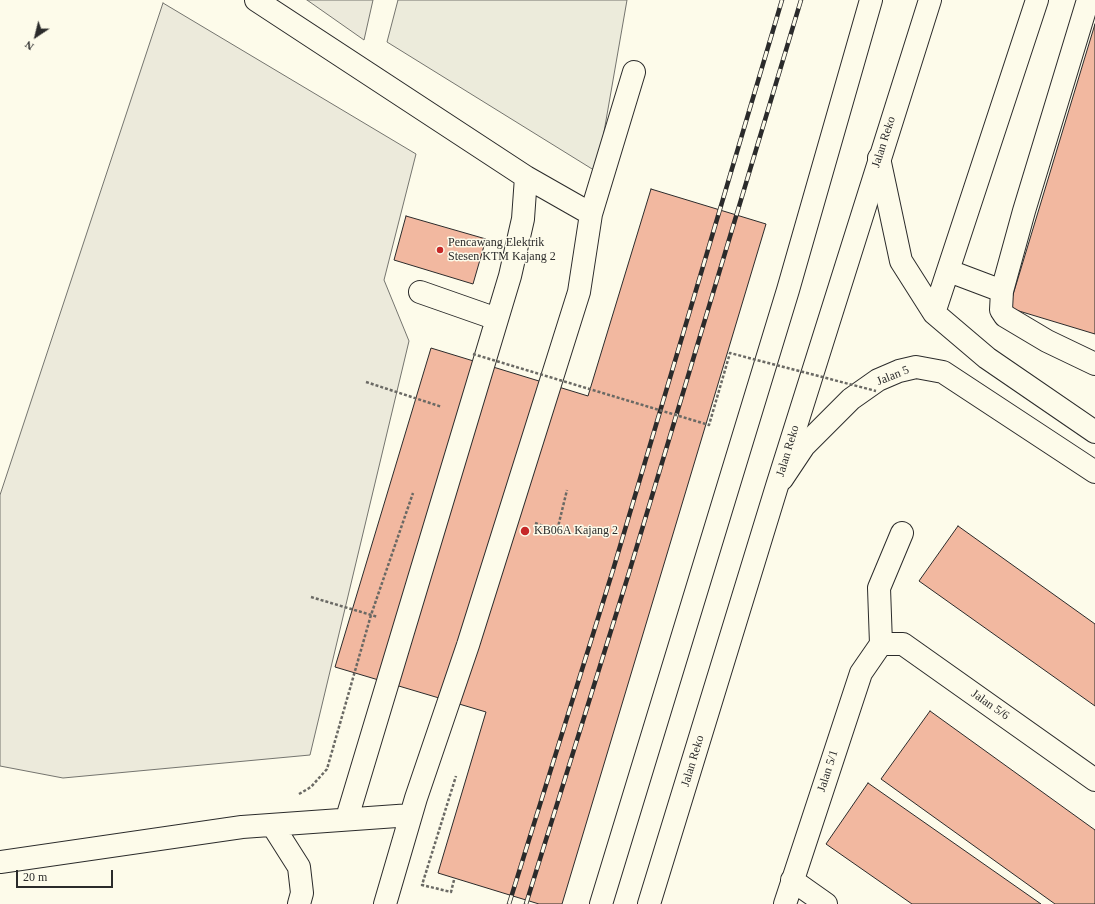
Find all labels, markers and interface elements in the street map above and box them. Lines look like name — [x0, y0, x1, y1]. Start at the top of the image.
north arrow — [16, 16, 56, 56]
text: N — [22, 39, 36, 53]
street label: Jalan Reko — [869, 115, 899, 169]
place label: Pencawang Elektrik Stesen KTM Kajang 2 — [448, 236, 556, 264]
marker: Pencawang Elektrik Stesen KTM Kajang 2 — [435, 245, 445, 255]
street label: Jalan 5 — [875, 363, 911, 389]
street label: Jalan Reko — [773, 424, 803, 478]
place label: KB06A Kajang 2 — [534, 524, 618, 538]
marker: KB06A Kajang 2 — [519, 525, 531, 537]
street label: Jalan 5/6 — [968, 687, 1012, 723]
street label: Jalan Reko — [678, 734, 708, 788]
street label: Jalan 5/1 — [815, 748, 841, 794]
scale bar — [18, 862, 115, 888]
text: 20 m — [23, 870, 47, 884]

